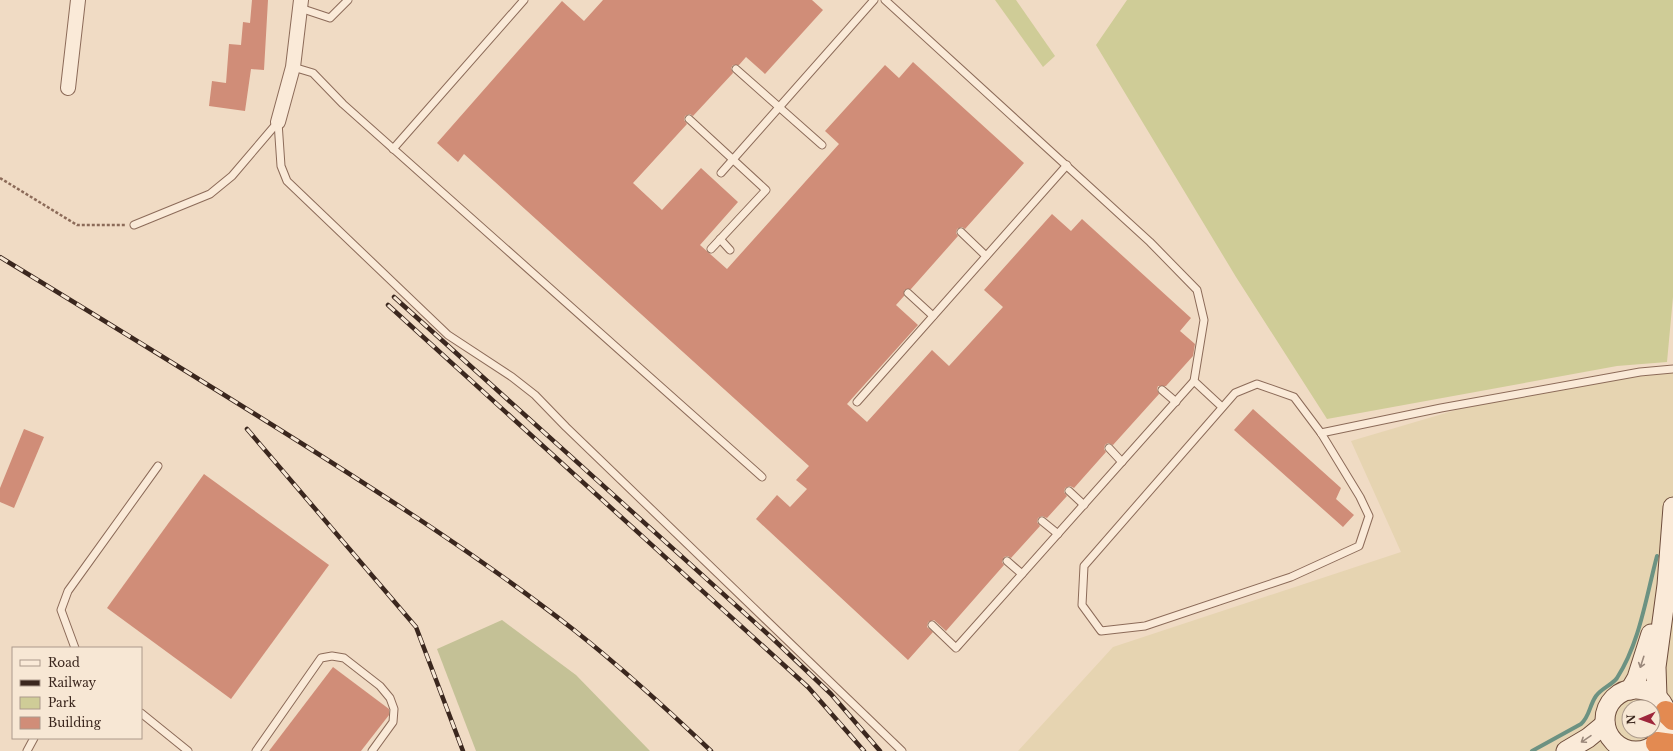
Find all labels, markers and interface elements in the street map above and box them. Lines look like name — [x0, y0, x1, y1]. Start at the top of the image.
legend — [12, 647, 142, 739]
text: Road — [48, 655, 80, 670]
one-way arrow — [1638, 656, 1645, 669]
text: Railway — [48, 675, 97, 690]
text: Park — [48, 695, 76, 710]
north arrow — [1621, 699, 1661, 739]
text: N — [1624, 713, 1638, 725]
text: Building — [48, 715, 102, 730]
one-way arrow — [1581, 734, 1592, 743]

